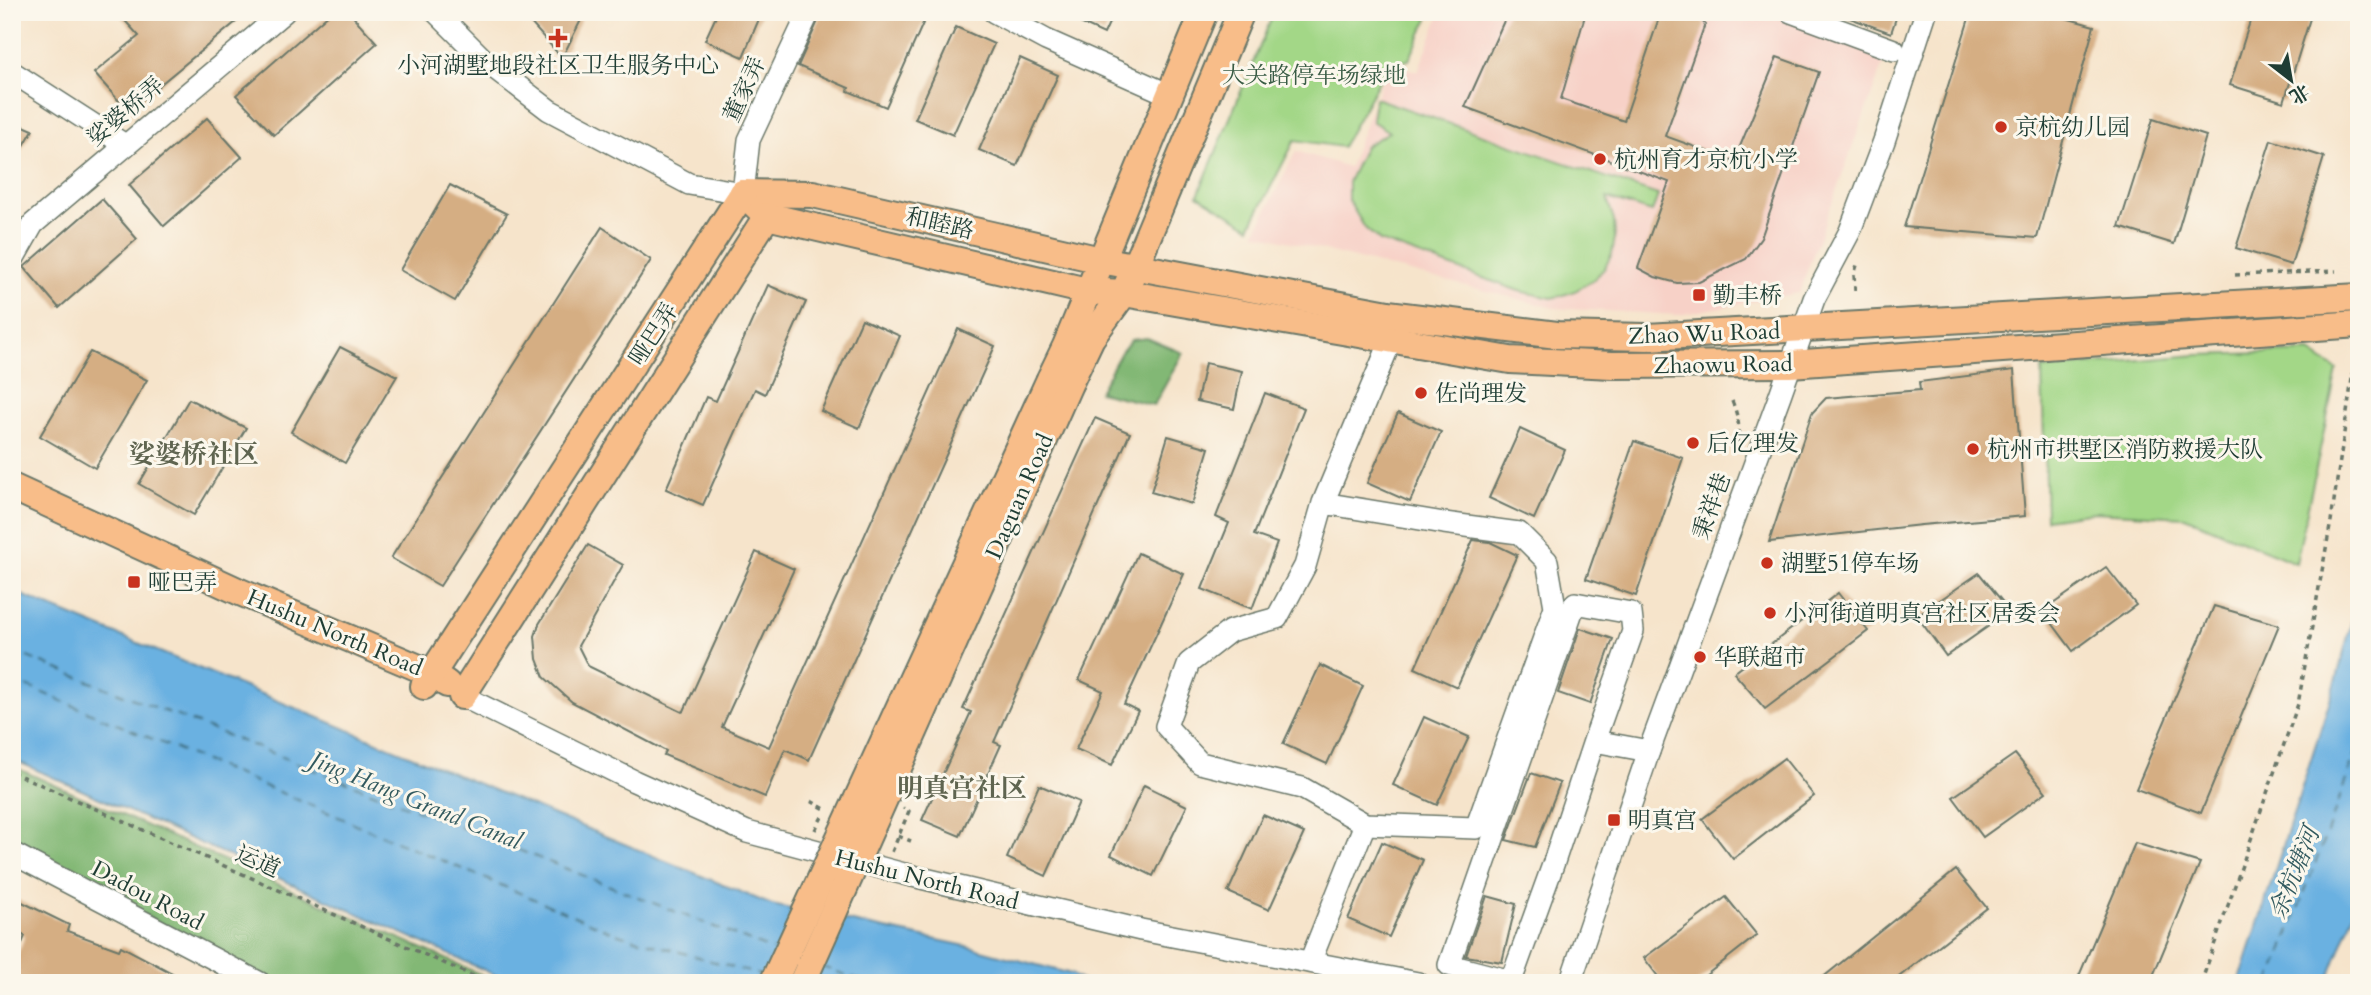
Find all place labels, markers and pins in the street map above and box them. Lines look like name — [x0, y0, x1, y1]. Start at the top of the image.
marker: 小河湖墅地段社区卫生服务中心 — [548, 28, 568, 48]
place label: 小河湖墅地段社区卫生服务中心 — [397, 50, 719, 81]
place label: 京杭幼儿园 — [2015, 112, 2130, 143]
marker: 京杭幼儿园 — [1993, 119, 2009, 135]
place label: 杭州育才京杭小学 — [1614, 144, 1798, 175]
marker: 杭州育才京杭小学 — [1592, 151, 1608, 167]
place label: 勤丰桥 — [1713, 280, 1782, 311]
marker: 勤丰桥 — [1691, 287, 1707, 303]
place label: 佐尚理发 — [1435, 378, 1527, 409]
marker: 佐尚理发 — [1413, 385, 1429, 401]
place label: 后亿理发 — [1707, 428, 1799, 459]
place label: 杭州市拱墅区消防救援大队 — [1987, 434, 2263, 465]
marker: 后亿理发 — [1685, 435, 1701, 451]
marker: 杭州市拱墅区消防救援大队 — [1965, 441, 1981, 457]
place label: 湖墅51停车场 — [1781, 548, 1920, 579]
marker: 湖墅51停车场 — [1759, 555, 1775, 571]
place label: 哑巴弄 — [148, 567, 217, 598]
marker: 哑巴弄 — [126, 574, 142, 590]
place label: 小河街道明真宫社区居委会 — [1784, 598, 2060, 629]
marker: 小河街道明真宫社区居委会 — [1762, 605, 1778, 621]
place label: 华联超市 — [1714, 642, 1806, 673]
marker: 华联超市 — [1692, 649, 1708, 665]
place label: 明真宫 — [1628, 805, 1697, 836]
marker: 明真宫 — [1606, 812, 1622, 828]

